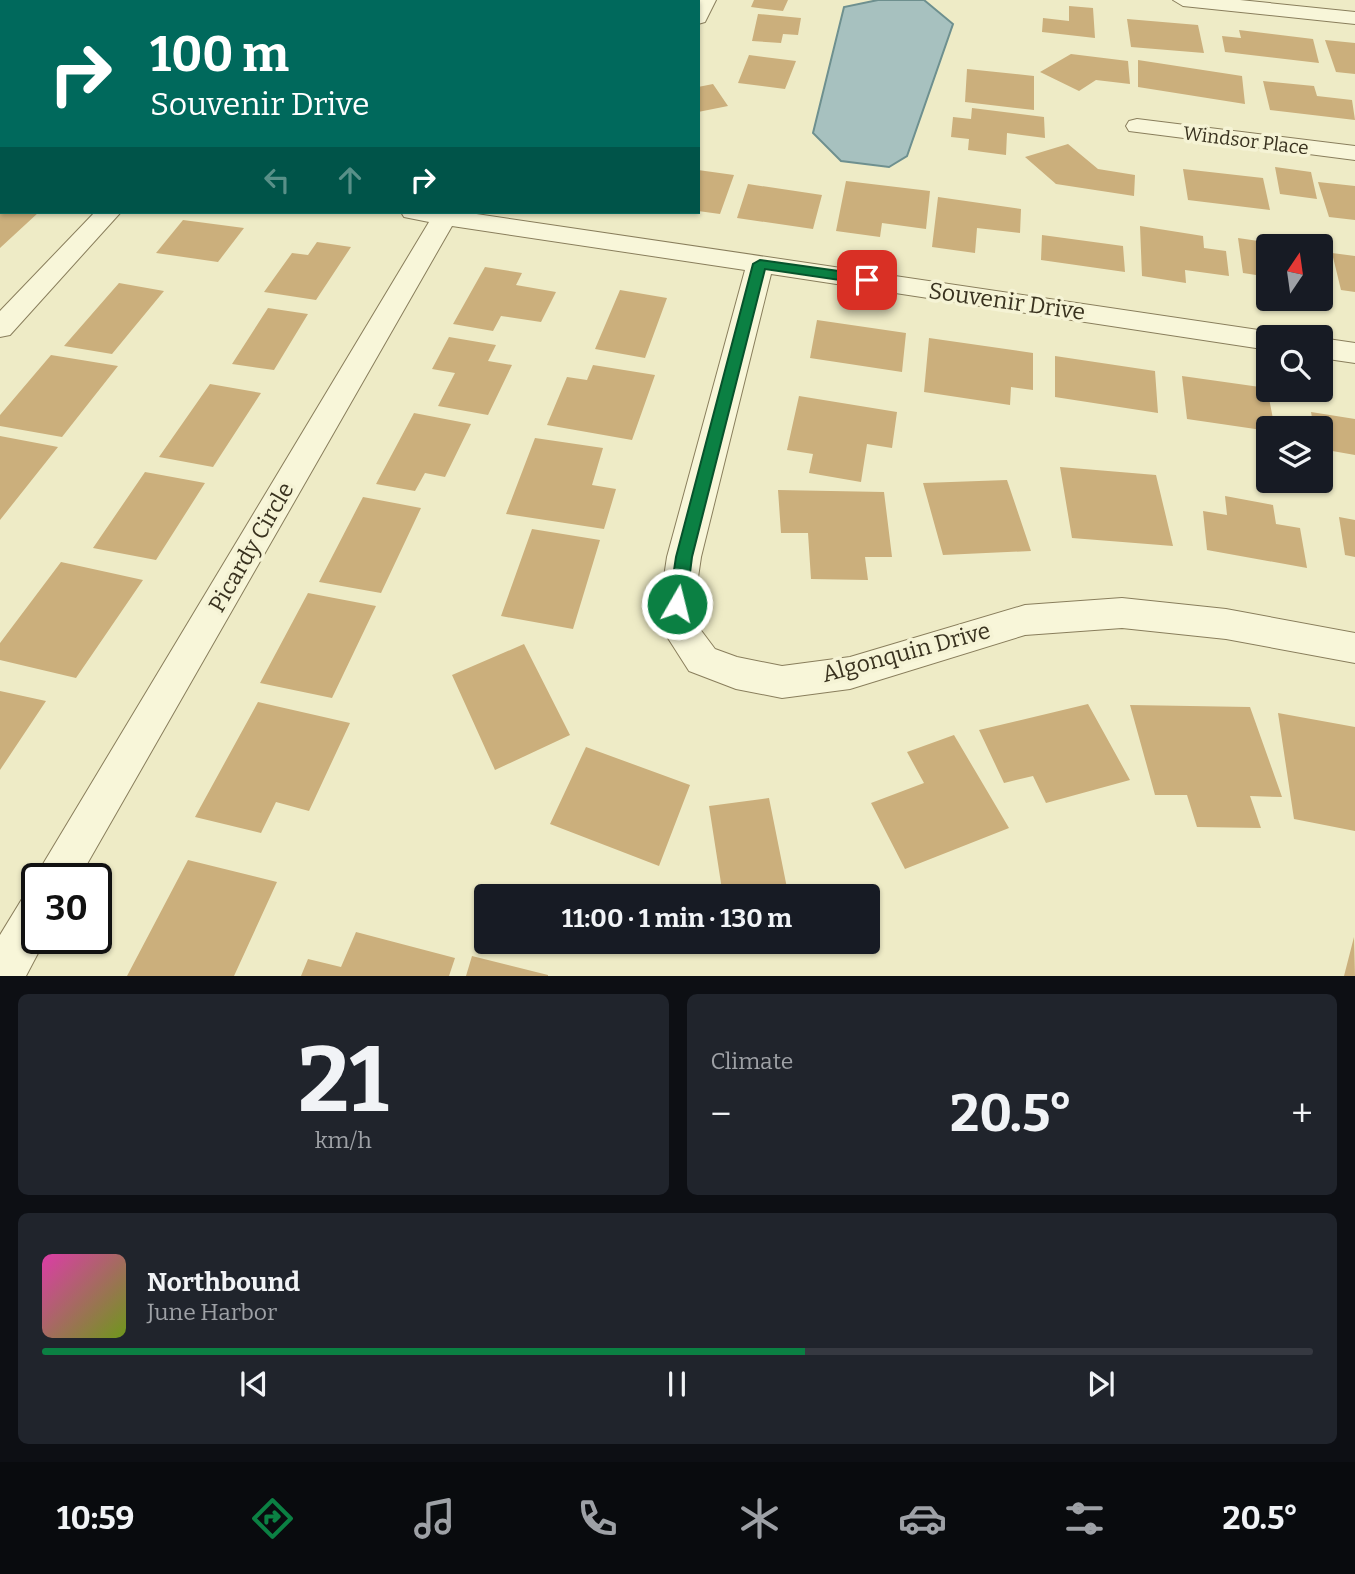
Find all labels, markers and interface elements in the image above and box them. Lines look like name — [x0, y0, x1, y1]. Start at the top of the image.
text: 100 m — [150, 25, 289, 84]
icon: right — [35, 28, 126, 119]
text: Souvenir Drive — [150, 85, 370, 123]
street label: Windsor Place — [1182, 121, 1310, 160]
icon: left — [258, 161, 296, 199]
icon: ahead — [331, 161, 369, 199]
icon: right — [404, 161, 442, 199]
north arrow — [1256, 234, 1334, 312]
map controls — [1256, 234, 1333, 493]
pin — [837, 250, 897, 310]
icon: arrive — [848, 261, 886, 299]
street label: Souvenir Drive — [927, 276, 1087, 326]
button: search — [1256, 325, 1333, 402]
button: layers — [1256, 416, 1333, 493]
street label: Picardy Circle — [203, 477, 299, 617]
position arrow — [640, 567, 714, 641]
street label: Algonquin Drive — [819, 616, 993, 688]
speed limit sign: 30 — [21, 863, 112, 954]
text: 11:00 · 1 min · 130 m — [562, 903, 792, 934]
text: 21 — [298, 1026, 389, 1135]
text: Climate — [711, 1047, 793, 1075]
text: 20.5° — [950, 1082, 1073, 1145]
text: − — [711, 1091, 731, 1137]
text: + — [1291, 1091, 1313, 1137]
text: km/h — [315, 1126, 372, 1154]
text: Northbound — [147, 1267, 300, 1298]
text: June Harbor — [147, 1298, 277, 1326]
icon: previous — [235, 1365, 273, 1403]
icon: pause — [658, 1365, 696, 1403]
icon: next — [1082, 1365, 1120, 1403]
icon: directions — [248, 1494, 297, 1543]
icon: music — [410, 1494, 459, 1543]
icon: phone — [573, 1494, 622, 1543]
icon: climate — [735, 1494, 784, 1543]
icon: car — [898, 1494, 947, 1543]
icon: filters — [1060, 1494, 1109, 1543]
text: 10:59 — [57, 1499, 134, 1537]
text: 20.5° — [1223, 1499, 1298, 1537]

